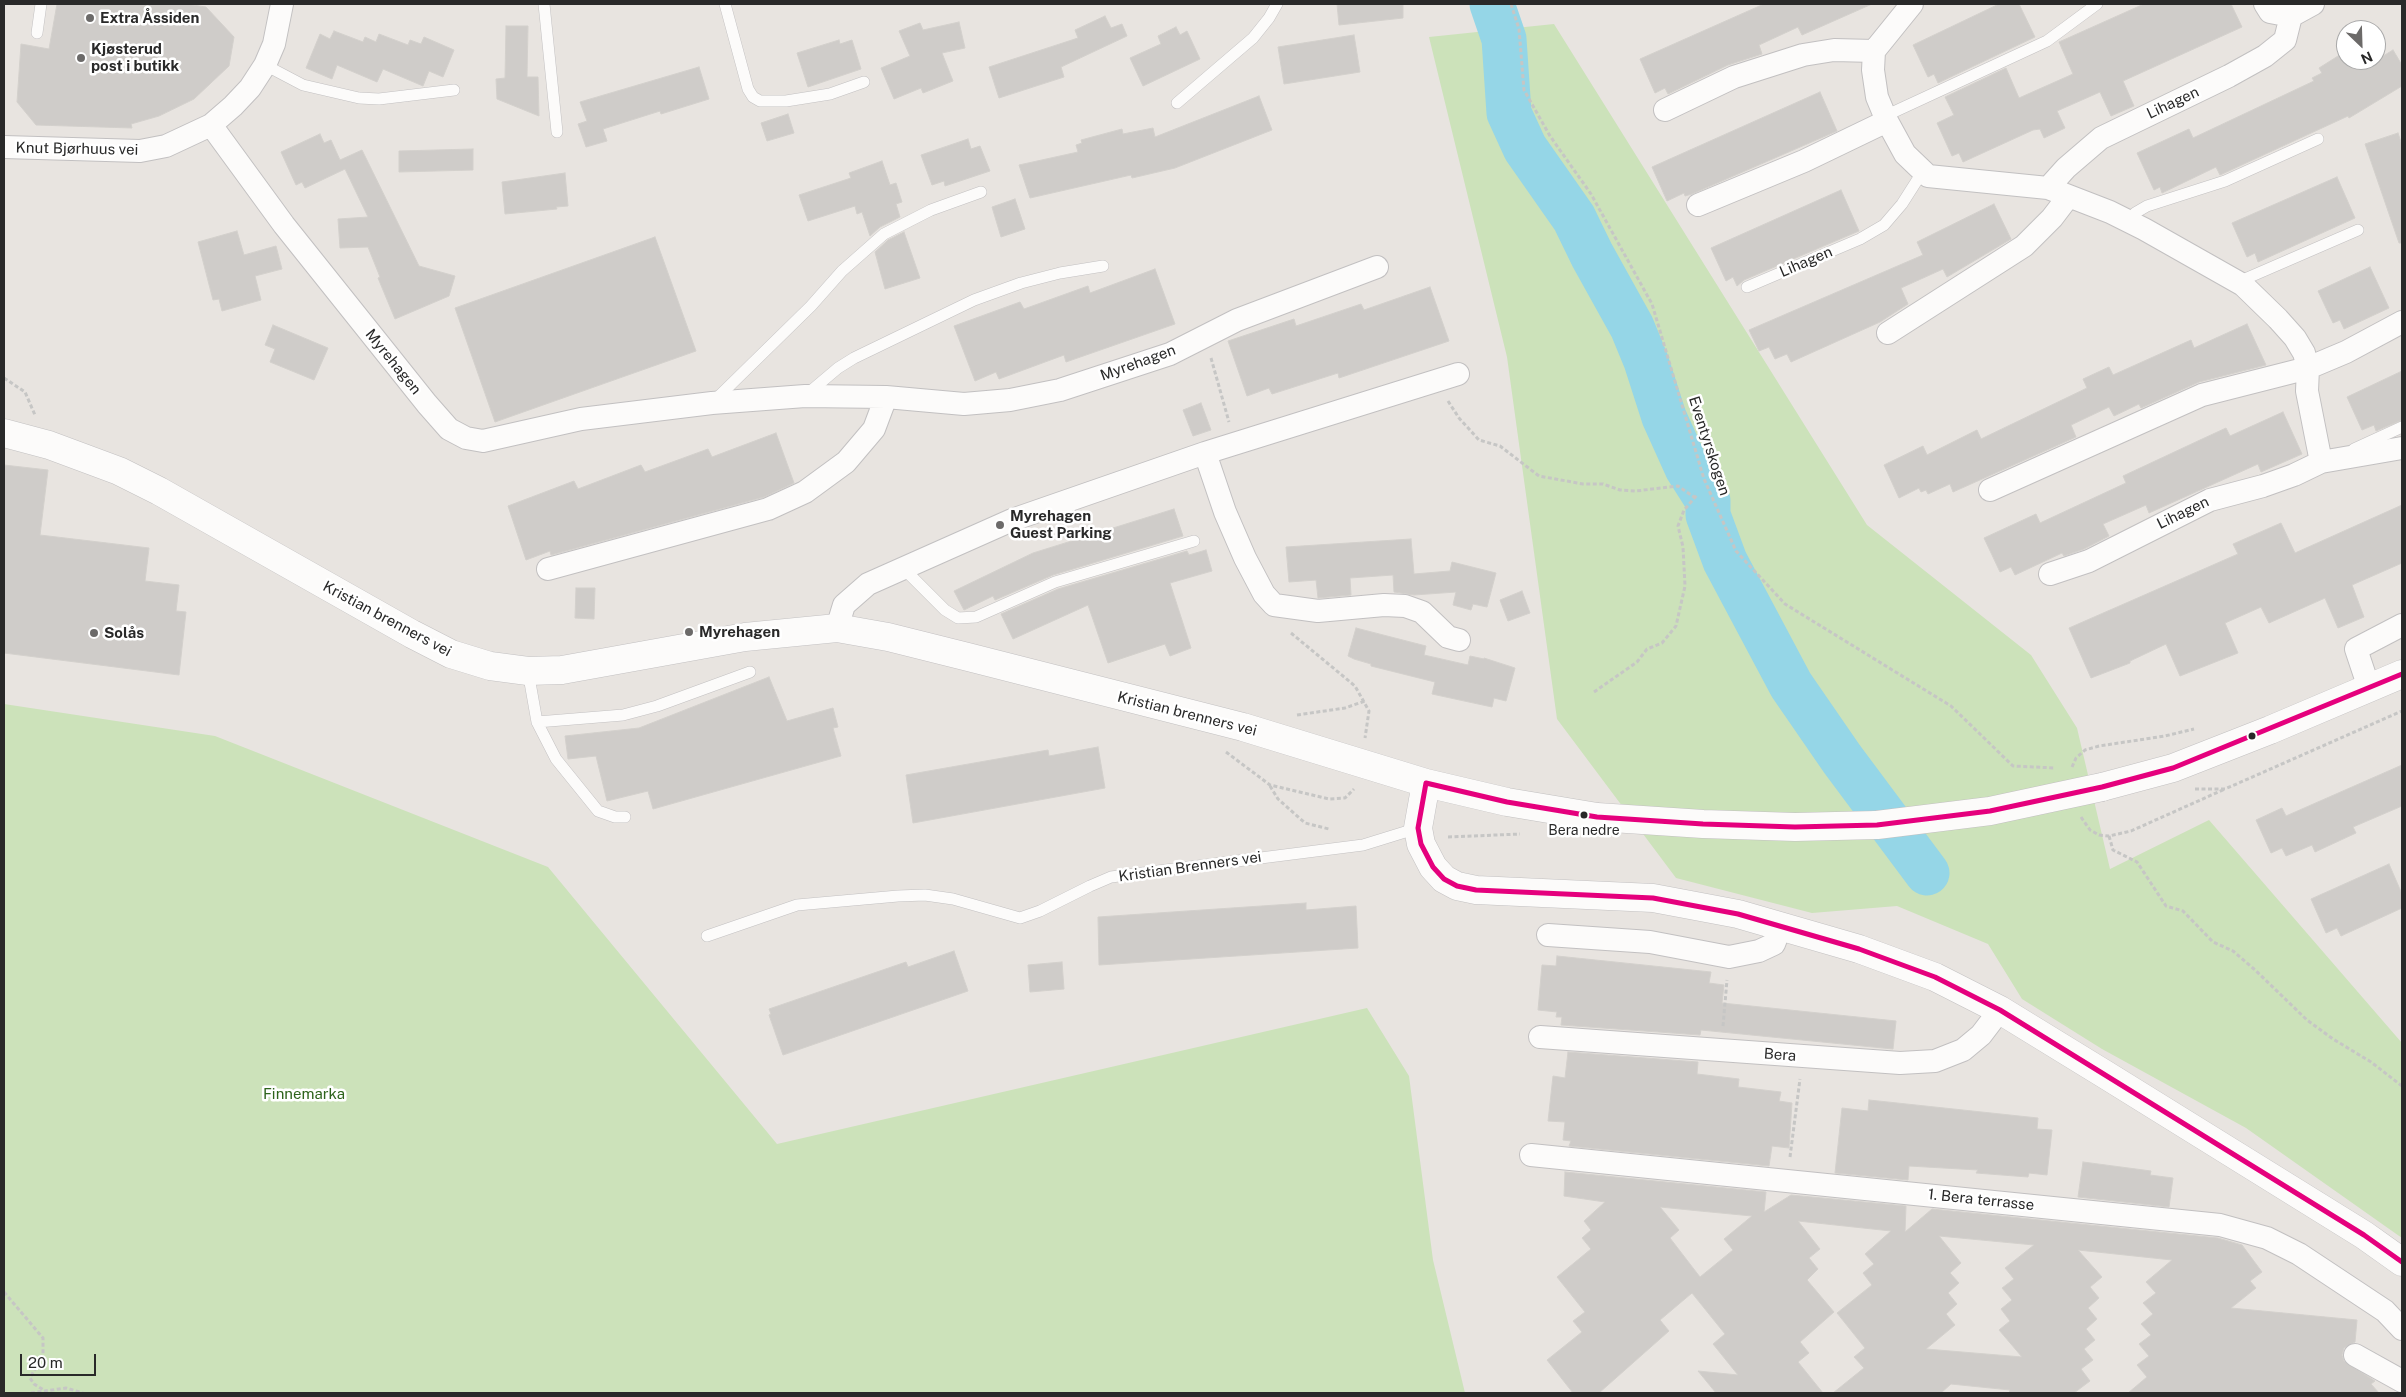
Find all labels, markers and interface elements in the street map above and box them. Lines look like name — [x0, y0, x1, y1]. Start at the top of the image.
place label: Extra Åssiden — [100, 9, 199, 27]
marker: Extra Åssiden — [84, 12, 96, 24]
north arrow — [2336, 20, 2386, 70]
place label: Kjøsterud post i butikk — [91, 40, 179, 75]
text: N — [2358, 48, 2375, 67]
marker: Kjøsterud post i butikk — [75, 52, 87, 64]
street label: Lihagen — [2144, 83, 2202, 123]
street label: Knut Bjørhuus vei — [16, 139, 138, 159]
street label: Lihagen — [1777, 243, 1835, 281]
street label: Myrehagen — [361, 326, 425, 398]
street label: Myrehagen — [1098, 341, 1178, 385]
street label: Eventyrskogen — [1684, 394, 1734, 498]
street label: Lihagen — [2154, 493, 2212, 533]
place label: Myrehagen Guest Parking — [1010, 507, 1112, 542]
marker: Myrehagen Guest Parking — [994, 519, 1006, 531]
street label: Kristian brenners vei — [320, 577, 454, 661]
place label: Myrehagen — [699, 623, 780, 641]
place label: Solås — [104, 624, 144, 642]
marker: Myrehagen — [683, 626, 695, 638]
marker: Solås — [88, 627, 100, 639]
street label: Kristian brenners vei — [1115, 688, 1259, 740]
unlabelled marker — [2247, 731, 2257, 741]
marker: Bera nedre — [1579, 810, 1589, 820]
place label: Bera nedre — [1548, 823, 1620, 839]
street label: Kristian Brenners vei — [1117, 848, 1263, 886]
street label: Bera — [1763, 1045, 1797, 1065]
park label: Finnemarka — [263, 1085, 345, 1103]
street label: 1. Bera terrasse — [1927, 1185, 2035, 1215]
scale bar — [22, 1344, 99, 1376]
text: 20 m — [28, 1354, 63, 1371]

